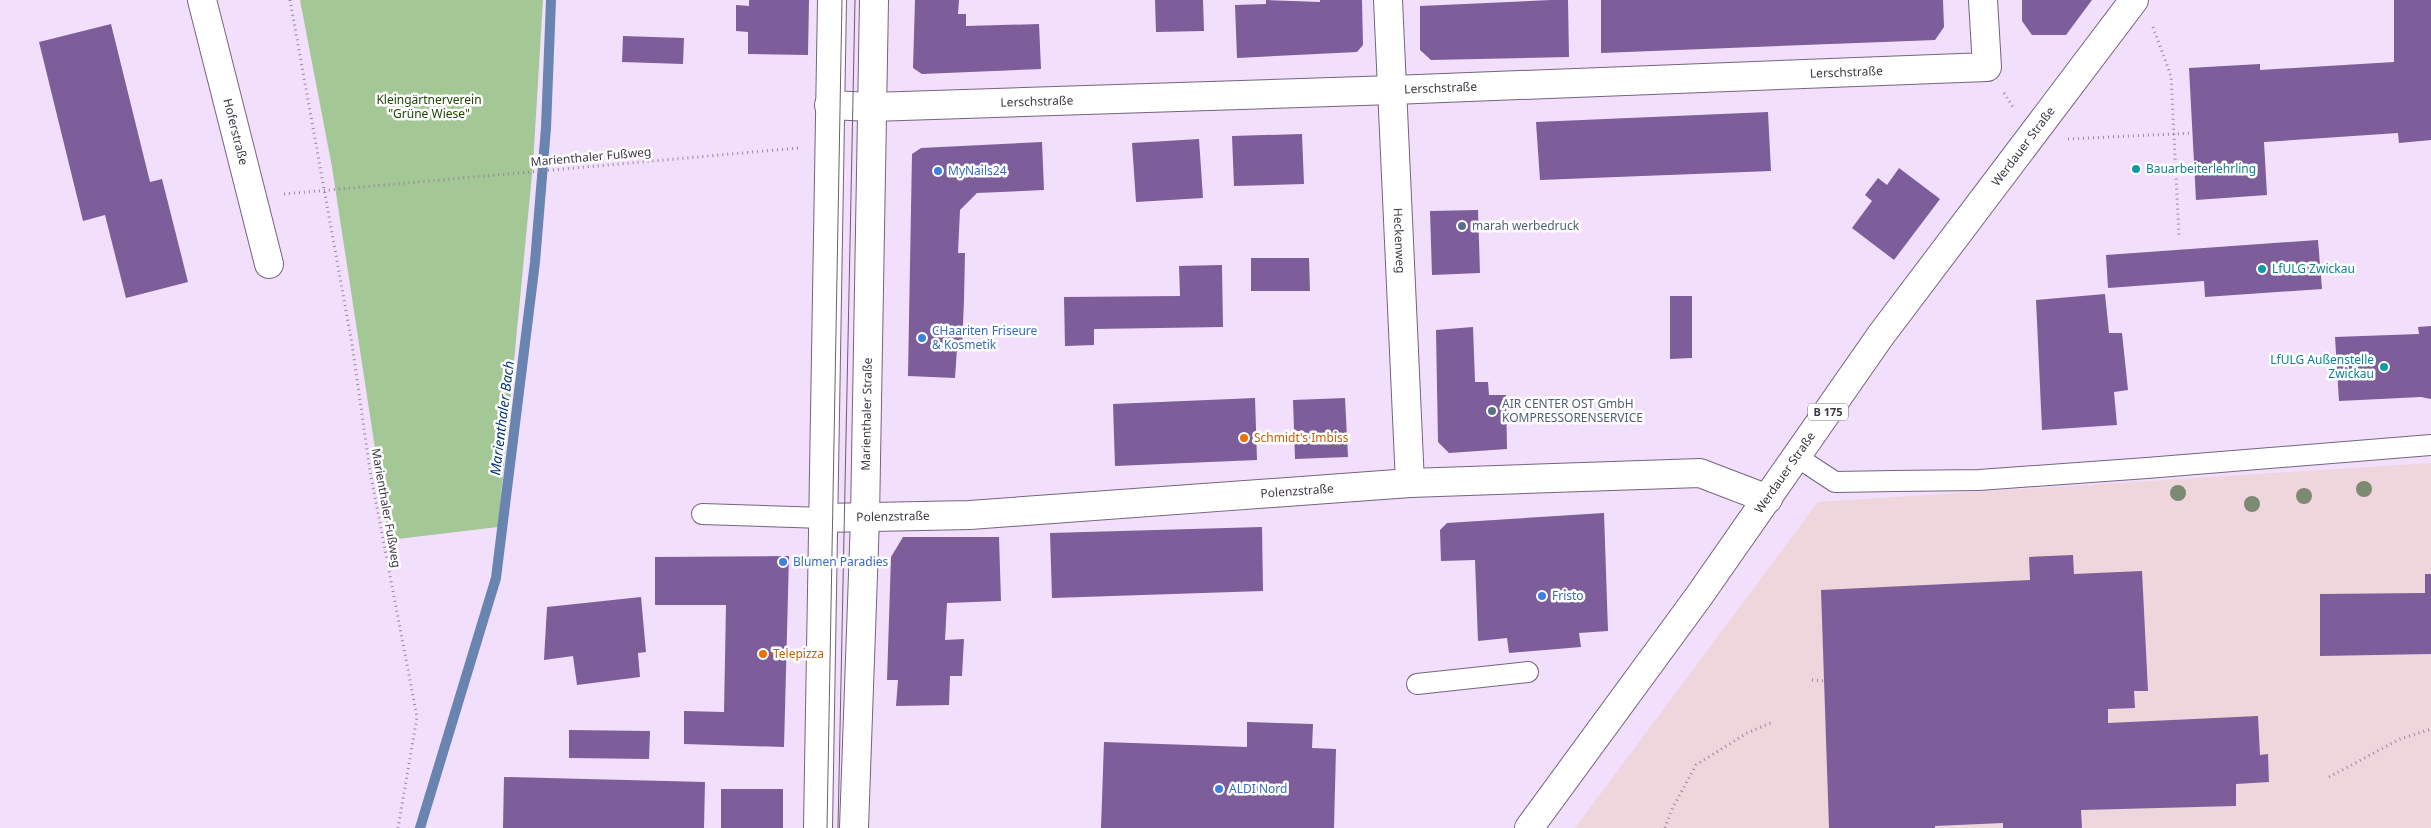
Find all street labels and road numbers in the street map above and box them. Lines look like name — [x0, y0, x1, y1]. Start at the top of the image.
street label: Lerschstraße — [1810, 62, 1883, 82]
street label: Lerschstraße — [1404, 78, 1478, 98]
street label: Lerschstraße — [1000, 91, 1074, 111]
street label: Hoferstraße — [219, 97, 253, 167]
street label: Werdauer Straße — [1987, 103, 2059, 189]
street label: Marienthaler Fußweg — [530, 143, 652, 170]
street label: Heckenweg — [1389, 208, 1409, 274]
street label: Marienthaler Straße — [857, 357, 876, 471]
road number: B 175 — [1808, 404, 1848, 421]
street label: Werdauer Straße — [1750, 428, 1819, 516]
street label: Marienthaler Fußweg — [368, 447, 405, 569]
street label: Polenzstraße — [1260, 480, 1335, 502]
street label: Polenzstraße — [856, 507, 930, 525]

